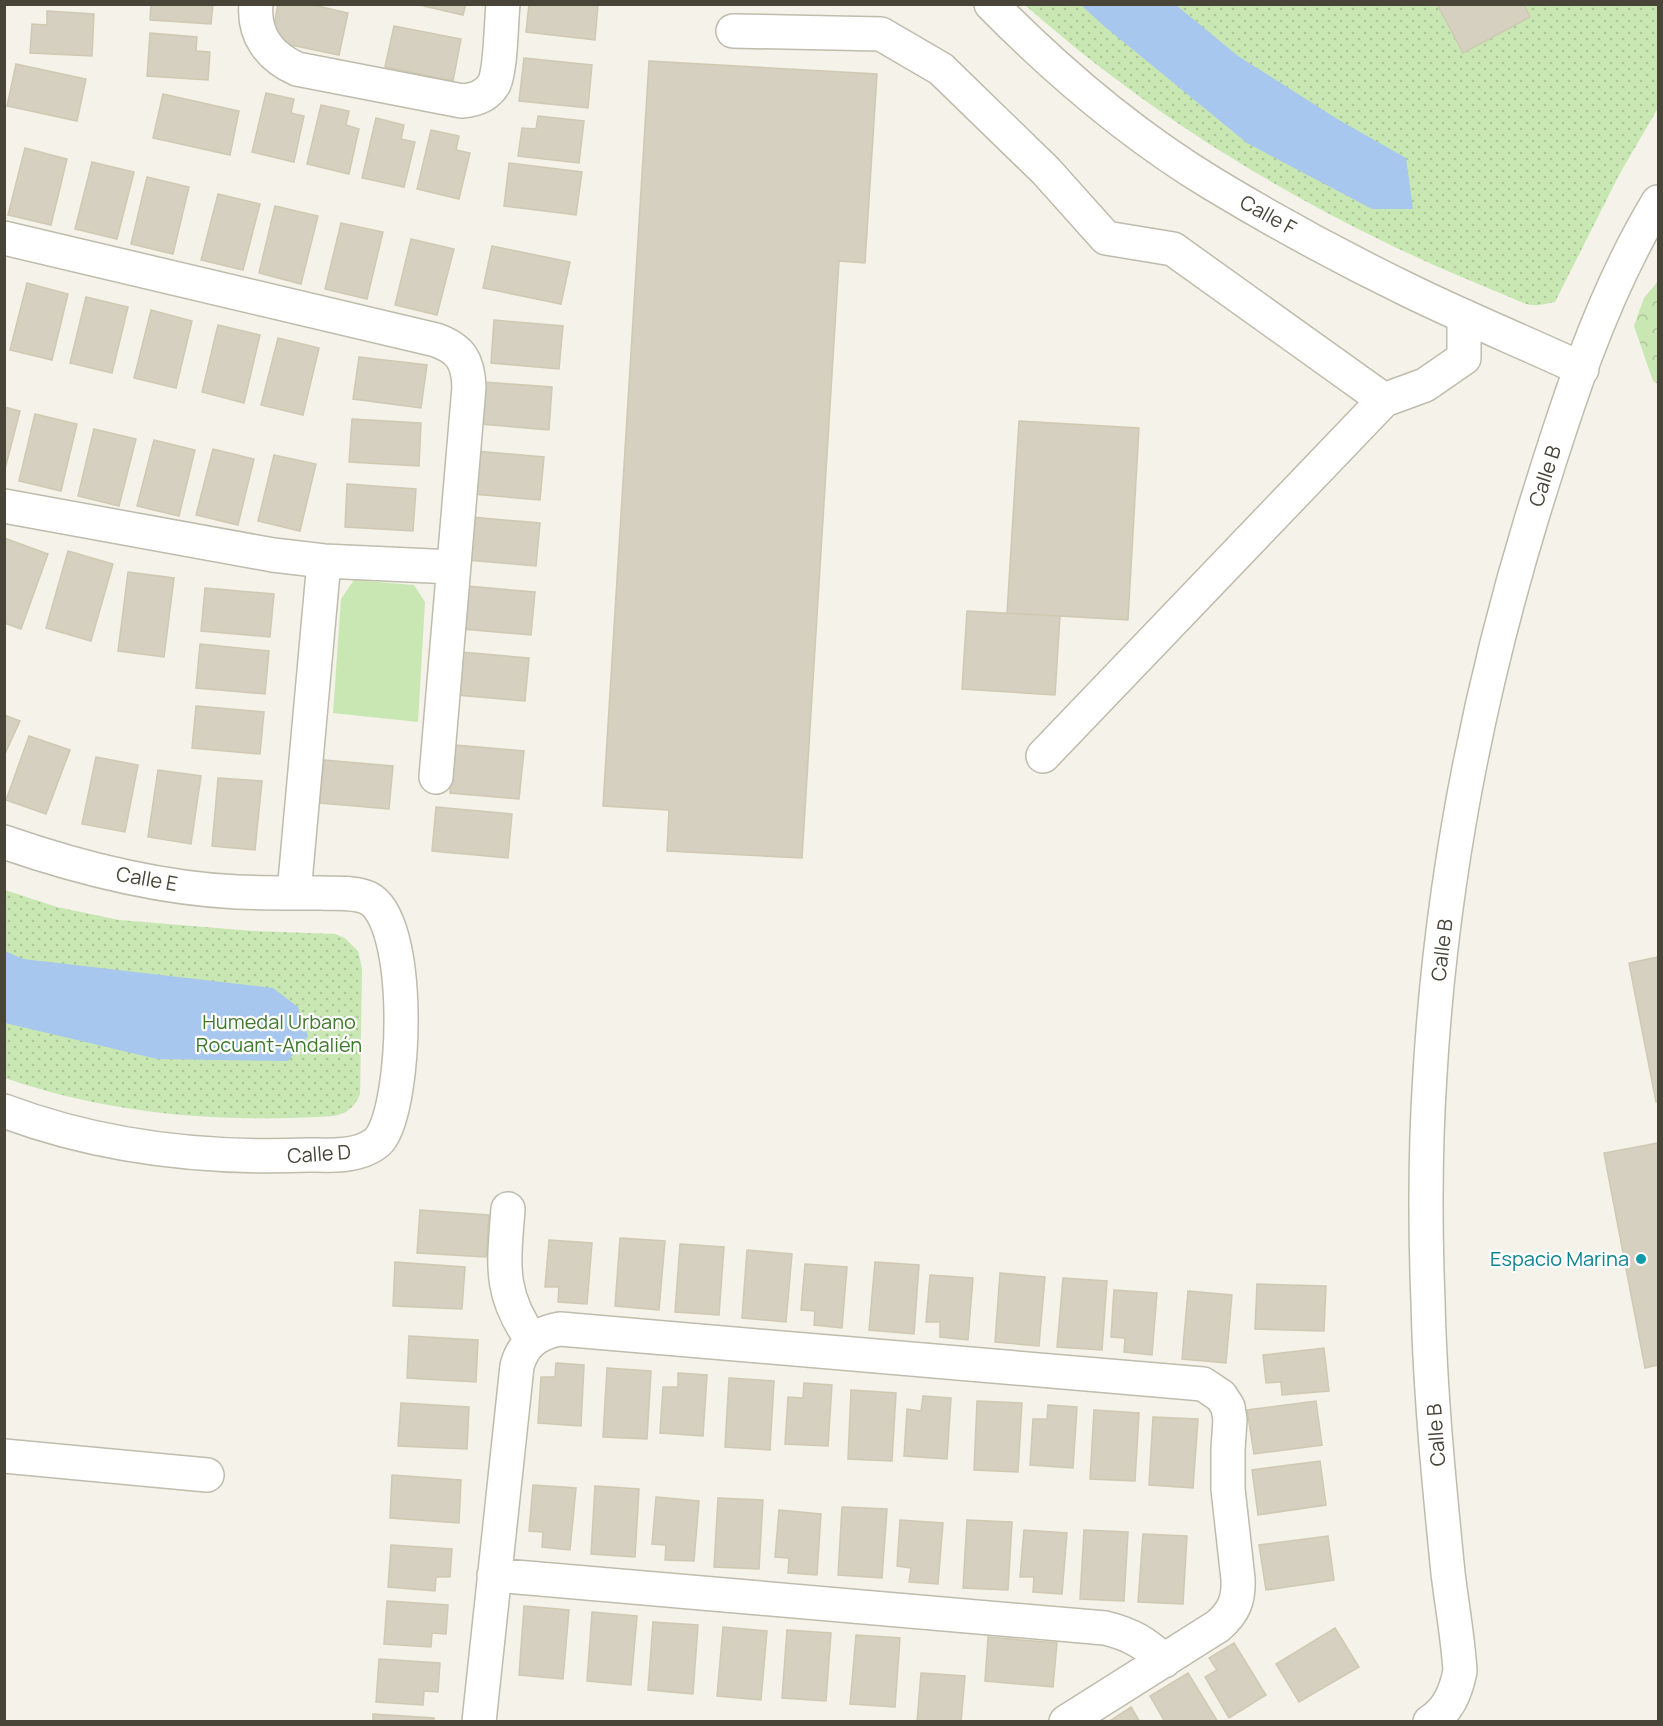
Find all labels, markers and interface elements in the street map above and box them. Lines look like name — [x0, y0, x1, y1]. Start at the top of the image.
street label: Calle F — [1235, 188, 1301, 241]
street label: Calle B — [1522, 442, 1567, 510]
street label: Calle E — [114, 860, 180, 897]
street label: Calle B — [1424, 917, 1459, 983]
park label: Humedal Urbano Rocuant-Andalién — [196, 1008, 362, 1058]
street label: Calle D — [286, 1138, 352, 1169]
place label: Espacio Marina — [1490, 1245, 1629, 1272]
marker: Espacio Marina — [1634, 1252, 1648, 1266]
street label: Calle B — [1420, 1403, 1451, 1467]

